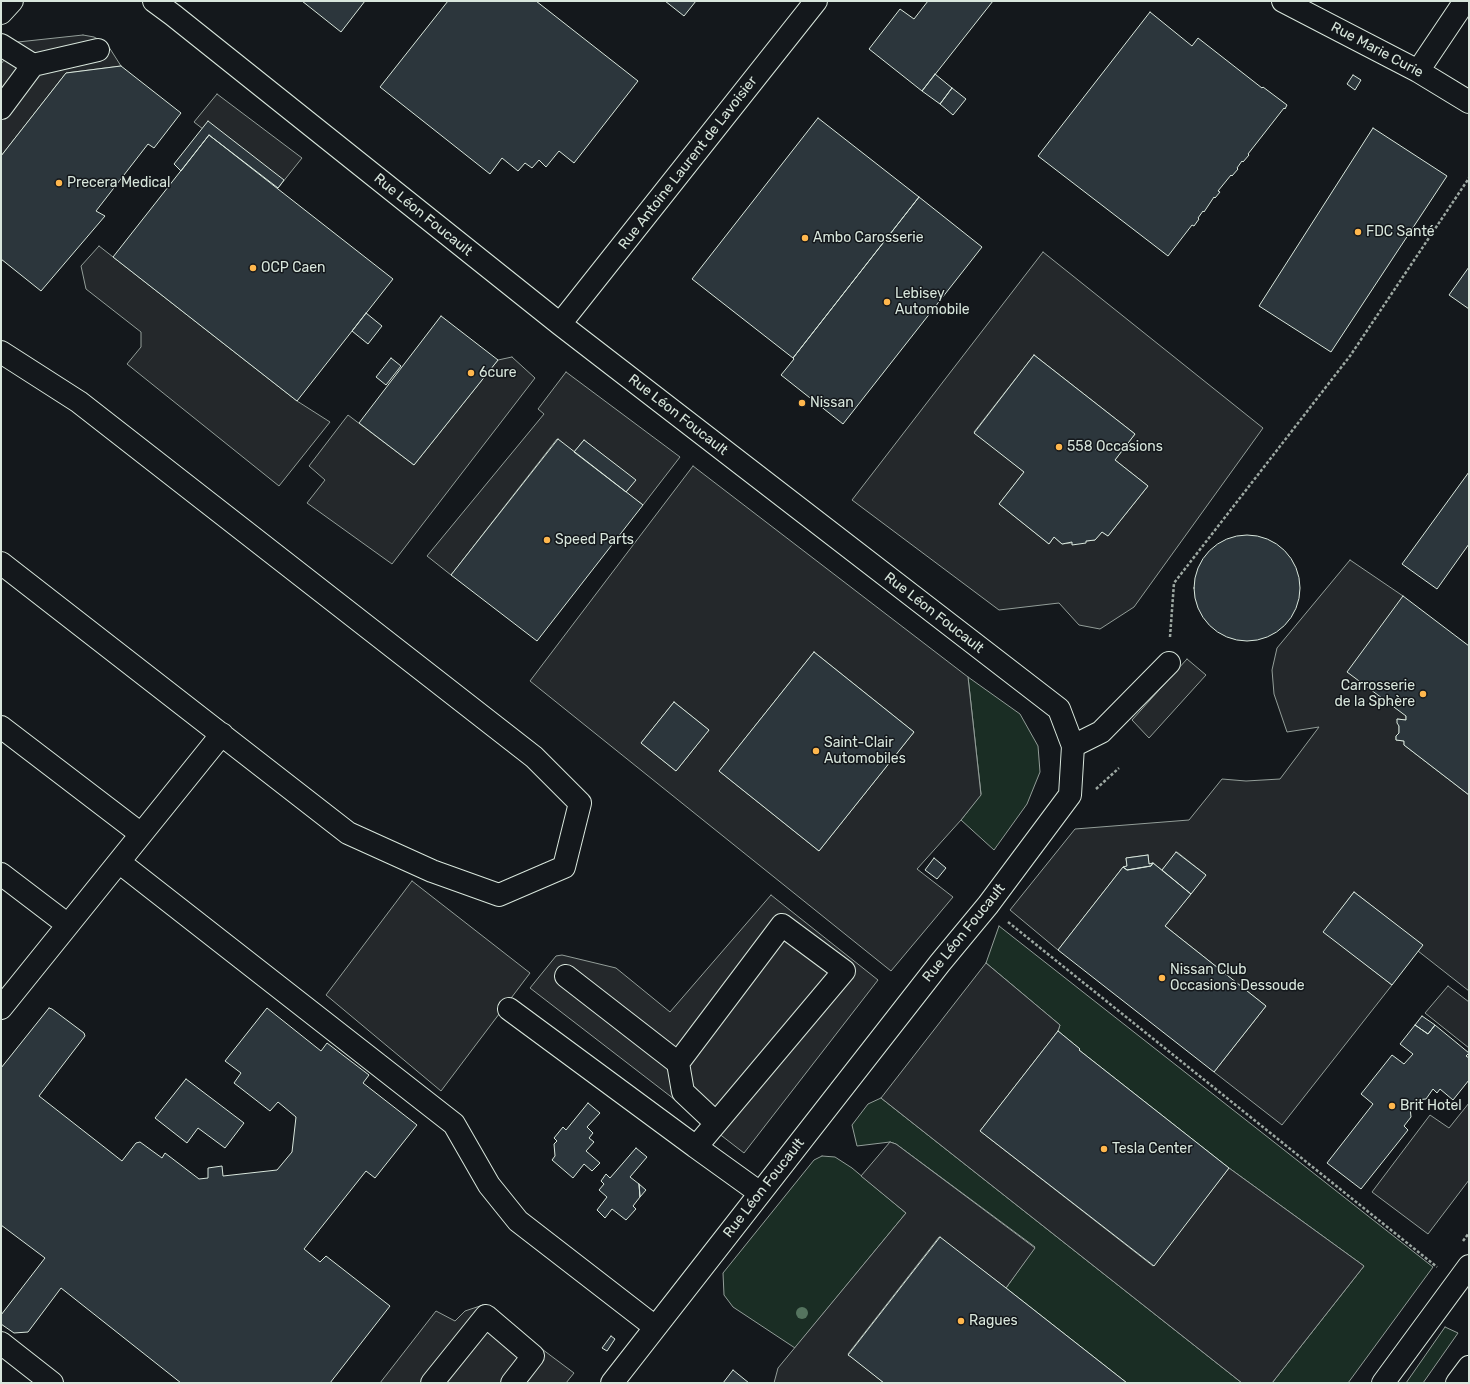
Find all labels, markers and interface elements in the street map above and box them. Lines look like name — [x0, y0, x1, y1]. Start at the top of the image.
street label: Rue Marie Curie — [1328, 19, 1426, 81]
street label: Rue Antoine Laurent de Lavoisier — [615, 73, 761, 253]
street label: Rue Léon Foucault — [370, 170, 476, 260]
place label: Precera Medical — [67, 175, 170, 191]
marker: Precera Medical — [54, 178, 64, 188]
place label: FDC Santé — [1366, 224, 1435, 240]
marker: FDC Santé — [1353, 227, 1363, 237]
place label: Ambo Carosserie — [813, 230, 924, 246]
marker: Ambo Carosserie — [800, 233, 810, 243]
place label: OCP Caen — [261, 260, 326, 276]
marker: OCP Caen — [248, 263, 258, 273]
place label: Lebisey Automobile — [895, 286, 970, 318]
marker: Lebisey Automobile — [882, 297, 892, 307]
place label: 6cure — [479, 365, 517, 381]
marker: 6cure — [466, 368, 476, 378]
street label: Rue Léon Foucault — [625, 371, 731, 459]
place label: Nissan — [810, 395, 854, 411]
marker: Nissan — [797, 398, 807, 408]
place label: 558 Occasions — [1067, 439, 1163, 455]
marker: 558 Occasions — [1054, 442, 1064, 452]
place label: Speed Parts — [555, 532, 634, 548]
marker: Speed Parts — [542, 535, 552, 545]
street label: Rue Léon Foucault — [881, 569, 987, 657]
place label: Carrosserie de la Sphère — [1334, 678, 1415, 710]
marker: Carrosserie de la Sphère — [1418, 689, 1428, 699]
place label: Saint-Clair Automobiles — [824, 735, 906, 768]
marker: Saint-Clair Automobiles — [811, 746, 821, 756]
street label: Rue Léon Foucault — [919, 880, 1009, 986]
place label: Nissan Club Occasions Dessoude — [1170, 962, 1305, 994]
marker: Nissan Club Occasions Dessoude — [1157, 973, 1167, 983]
place label: Brit Hotel — [1400, 1098, 1462, 1114]
marker: Brit Hotel — [1387, 1101, 1397, 1111]
street label: Rue Léon Foucault — [720, 1135, 808, 1241]
place label: Tesla Center — [1112, 1141, 1192, 1157]
marker: Tesla Center — [1099, 1144, 1109, 1154]
place label: Ragues — [969, 1313, 1018, 1329]
marker: Ragues — [956, 1316, 966, 1326]

